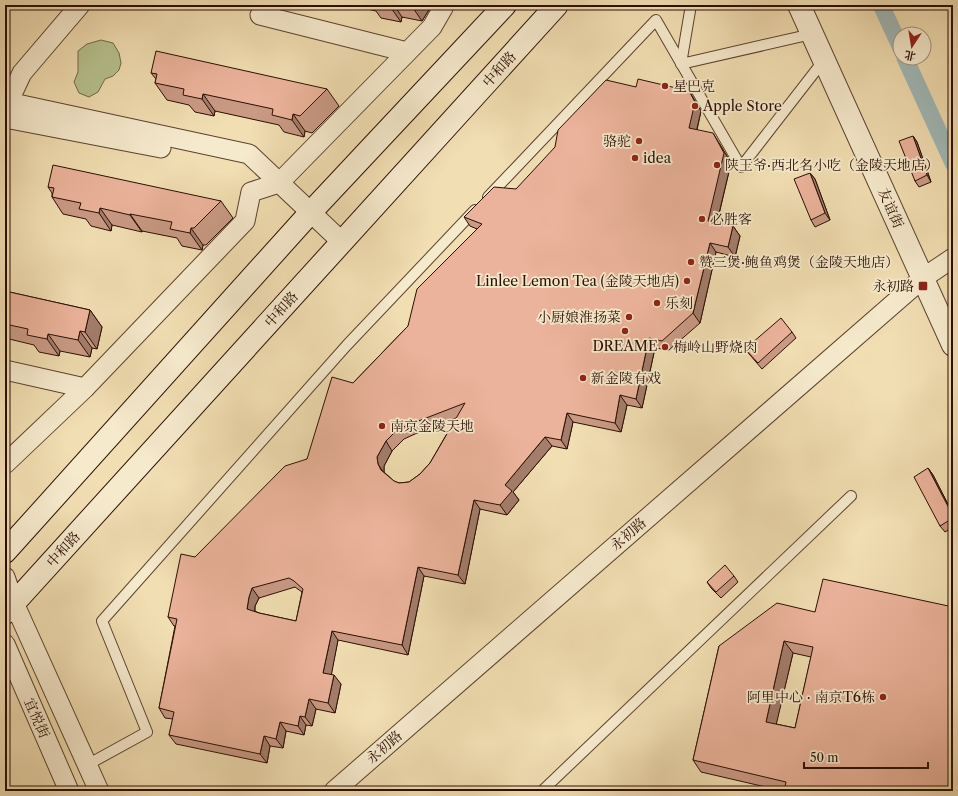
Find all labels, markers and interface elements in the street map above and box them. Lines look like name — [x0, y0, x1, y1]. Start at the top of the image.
north arrow — [892, 26, 932, 66]
street label: 中和路 — [478, 47, 520, 91]
text: 北 — [903, 48, 917, 64]
place label: 星巴克 — [673, 77, 715, 95]
marker: 星巴克 — [660, 81, 670, 91]
place label: Apple Store — [702, 97, 782, 115]
marker: Apple Store — [690, 101, 700, 111]
place label: 骆驼 — [603, 132, 631, 150]
marker: 骆驼 — [634, 136, 644, 146]
place label: idea — [643, 149, 672, 167]
marker: idea — [630, 153, 640, 163]
place label: 陕王爷·西北名小吃（金陵天地店） — [725, 156, 939, 174]
marker: 陕王爷·西北名小吃（金陵天地店） — [712, 160, 722, 170]
street label: 友谊街 — [874, 185, 908, 231]
place label: 必胜客 — [710, 210, 752, 228]
marker: 必胜客 — [697, 214, 707, 224]
place label: 赞三煲·鲍鱼鸡煲（金陵天地店） — [699, 253, 899, 271]
marker: 赞三煲·鲍鱼鸡煲（金陵天地店） — [686, 257, 696, 267]
place label: Linlee Lemon Tea (金陵天地店) — [476, 272, 679, 290]
marker: Linlee Lemon Tea (金陵天地店) — [682, 276, 692, 286]
place label: 永初路 — [872, 277, 914, 295]
marker: 永初路 — [917, 280, 929, 292]
street label: 中和路 — [260, 287, 302, 331]
place label: 乐刻 — [665, 294, 693, 312]
marker: 乐刻 — [652, 298, 662, 308]
place label: 小厨娘淮扬菜 — [537, 308, 621, 326]
marker: 小厨娘淮扬菜 — [624, 312, 634, 322]
marker: DREAME — [620, 326, 630, 336]
place label: DREAME — [592, 337, 658, 355]
place label: 梅岭山野烧肉 — [673, 338, 757, 356]
marker: 梅岭山野烧肉 — [660, 342, 670, 352]
place label: 新金陵有戏 — [591, 369, 661, 387]
marker: 新金陵有戏 — [578, 373, 588, 383]
place label: 南京金陵天地 — [390, 417, 474, 435]
marker: 南京金陵天地 — [377, 421, 387, 431]
street label: 永初路 — [606, 513, 650, 555]
street label: 中和路 — [42, 527, 84, 571]
place label: 阿里中心 · 南京T6栋 — [747, 688, 875, 706]
marker: 阿里中心 · 南京T6栋 — [878, 692, 888, 702]
street label: 宜悦街 — [20, 695, 54, 741]
street label: 永初路 — [362, 726, 406, 768]
scale bar — [804, 744, 928, 770]
text: 50 m — [810, 750, 839, 765]

